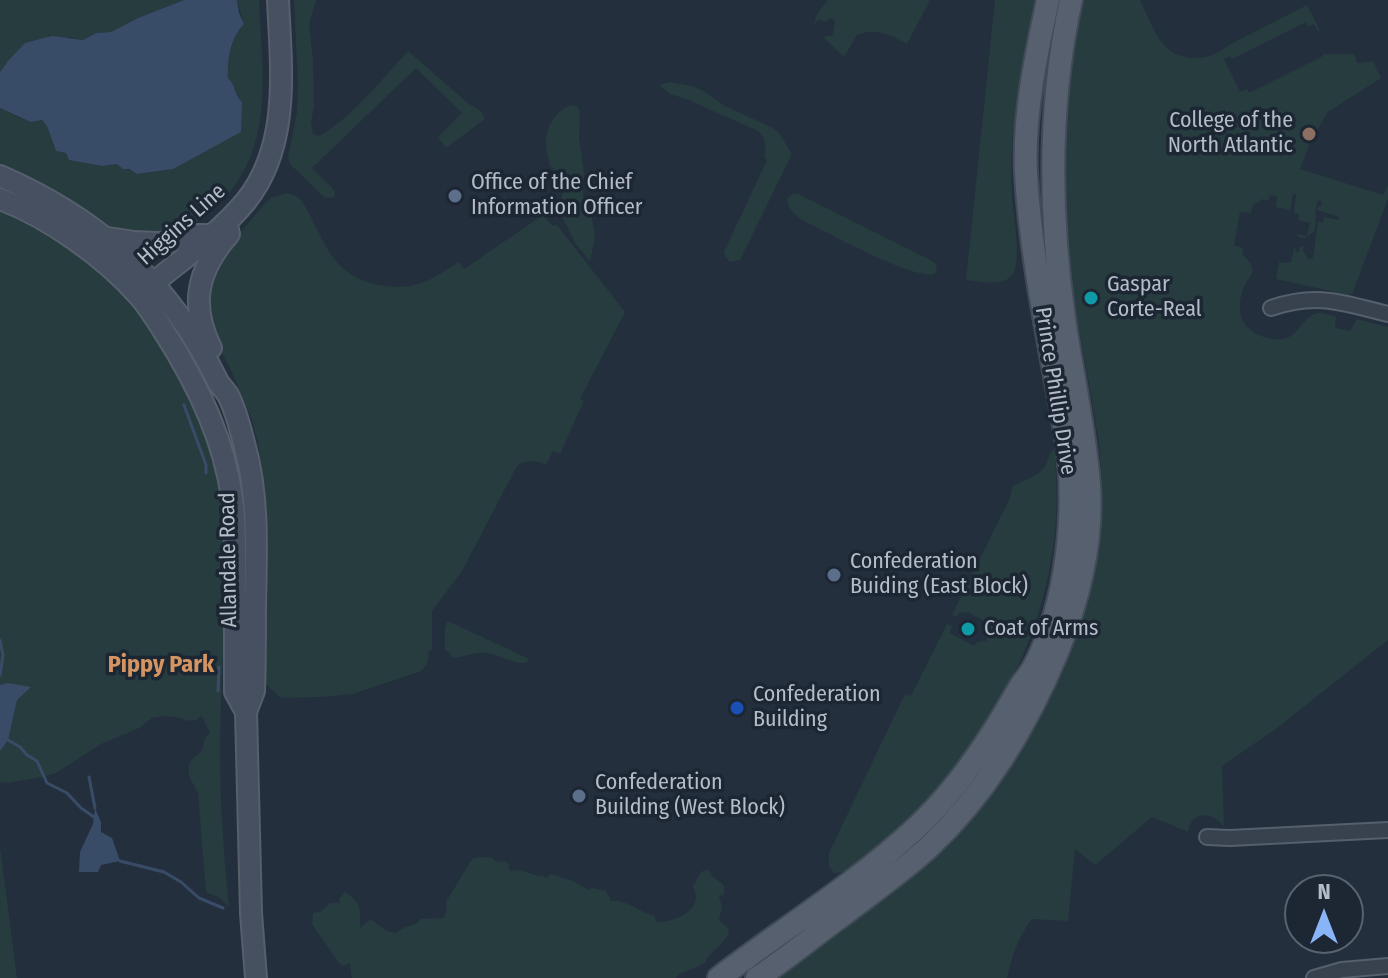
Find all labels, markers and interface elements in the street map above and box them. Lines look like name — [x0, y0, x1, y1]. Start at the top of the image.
place label: College of the North Atlantic — [1168, 108, 1293, 160]
marker: College of the North Atlantic — [1300, 125, 1318, 143]
place label: Office of the Chief Information Officer — [471, 170, 642, 222]
street label: Higgins Line — [133, 179, 231, 271]
marker: Office of the Chief Information Officer — [446, 187, 464, 205]
place label: Gaspar Corte-Real — [1107, 272, 1202, 324]
marker: Gaspar Corte-Real — [1082, 289, 1100, 307]
street label: Prince Phillip Drive — [1029, 305, 1081, 477]
street label: Allandale Road — [215, 492, 243, 628]
place label: Confederation Buiding (East Block) — [850, 549, 1028, 600]
marker: Confederation Buiding (East Block) — [825, 566, 843, 584]
place label: Coat of Arms — [984, 616, 1098, 642]
marker: Coat of Arms — [959, 620, 977, 638]
district label: Pippy Park — [108, 651, 214, 679]
place label: Confederation Building — [753, 682, 881, 734]
marker: Confederation Building — [728, 699, 746, 717]
place label: Confederation Building (West Block) — [595, 770, 785, 822]
marker: Confederation Building (West Block) — [570, 787, 588, 805]
north arrow — [1284, 874, 1364, 954]
text: N — [1317, 878, 1331, 905]

